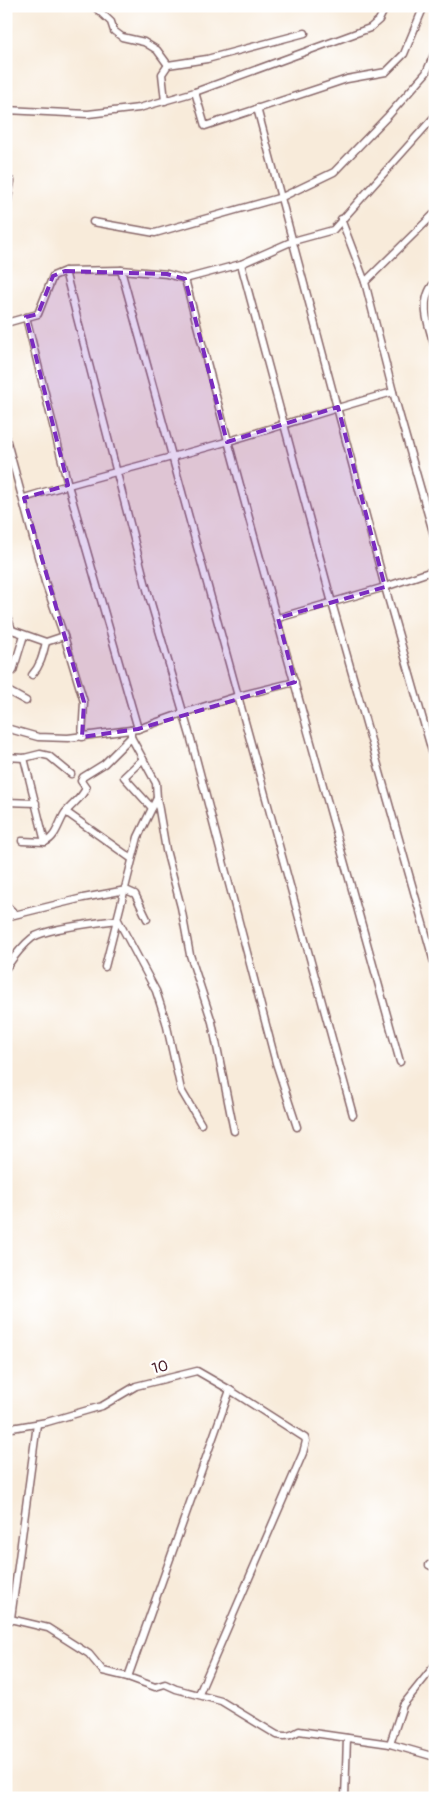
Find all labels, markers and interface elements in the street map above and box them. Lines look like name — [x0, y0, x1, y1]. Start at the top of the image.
street label: 10 — [150, 1356, 170, 1379]

